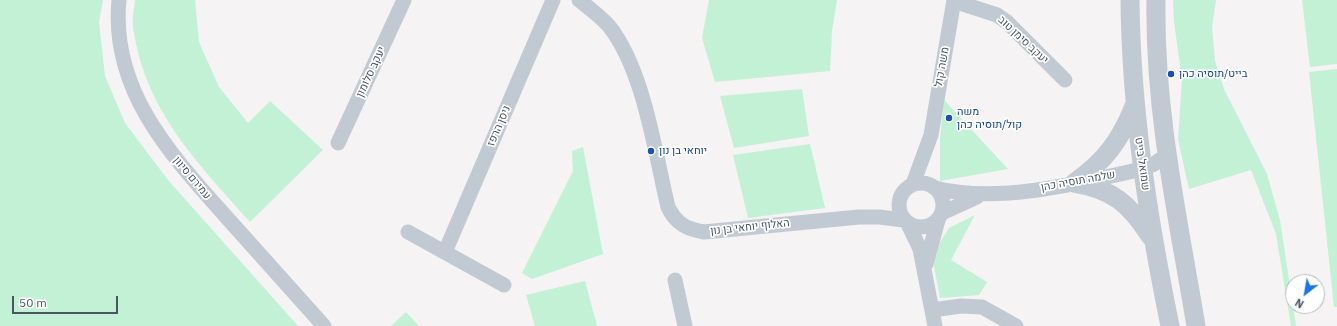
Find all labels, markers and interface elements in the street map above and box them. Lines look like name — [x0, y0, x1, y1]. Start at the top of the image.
street label: יעקב סימן טוב — [995, 13, 1051, 67]
street label: יעקב סלומון — [354, 45, 388, 99]
street label: משה קול — [932, 46, 952, 88]
place label: בייט/תוסיה כהן — [1179, 67, 1247, 81]
marker: בייט/תוסיה כהן — [1166, 69, 1176, 79]
street label: ניסן הרפז — [485, 104, 513, 148]
place label: משה קול/תוסיה כהן — [957, 105, 1022, 131]
marker: משה קול/תוסיה כהן — [944, 113, 954, 123]
street label: שמואל בייט — [1132, 137, 1152, 191]
place label: יוחאי בן נון — [659, 144, 707, 158]
marker: יוחאי בן נון — [646, 146, 656, 156]
street label: עמירם סיוון — [170, 154, 214, 202]
street label: שלמה תוסיה כהן — [1040, 168, 1116, 194]
street label: האלוף יוחאי בן נון — [710, 216, 790, 238]
north arrow — [1285, 274, 1325, 314]
scale bar — [14, 288, 120, 314]
text: 50 m — [19, 295, 47, 310]
text: N — [1292, 295, 1306, 311]

